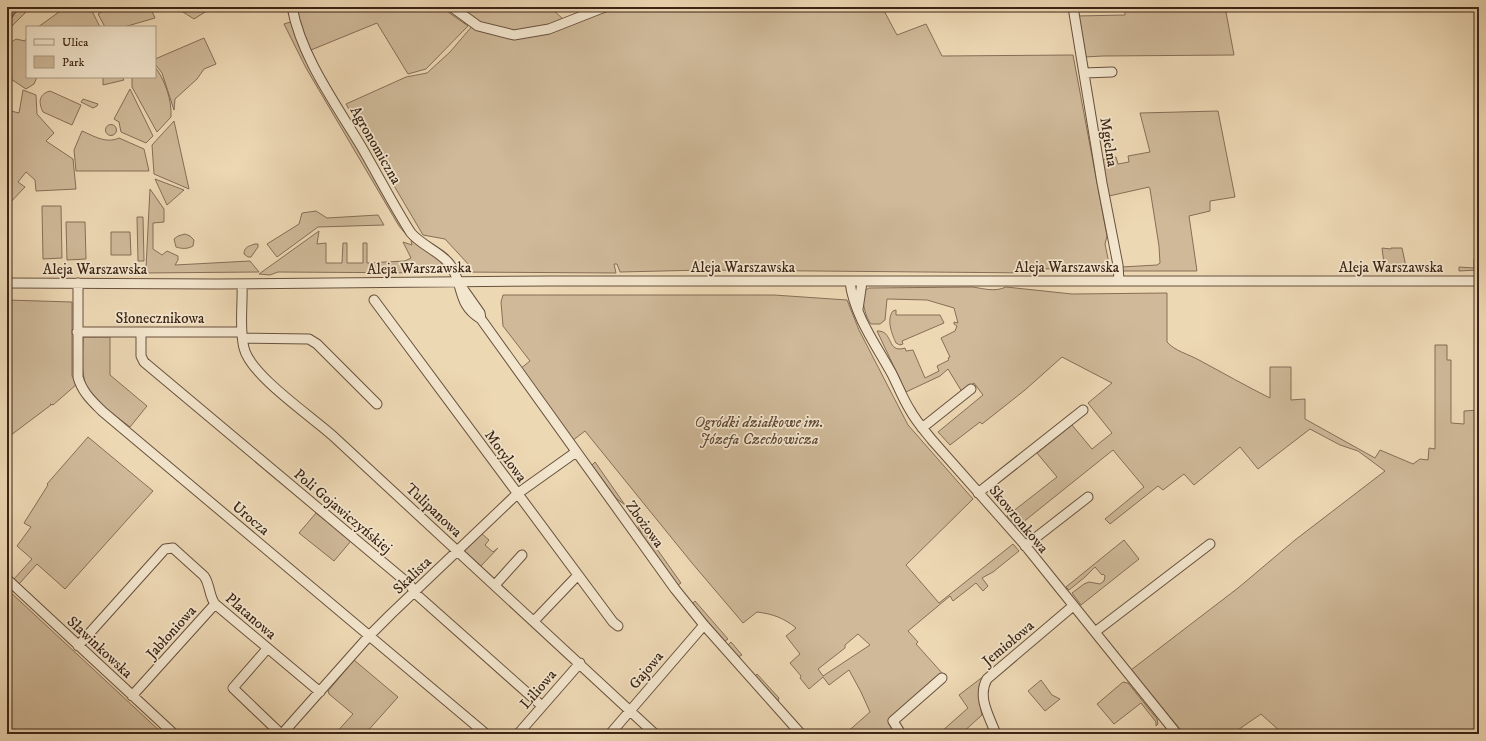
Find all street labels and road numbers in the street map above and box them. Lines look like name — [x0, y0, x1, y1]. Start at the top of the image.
street label: Agronomiczna — [346, 103, 406, 188]
street label: Mgielna — [1095, 116, 1122, 169]
street label: Aleja Warszawska — [367, 258, 472, 279]
street label: Aleja Warszawska — [691, 258, 796, 277]
street label: Aleja Warszawska — [1015, 258, 1120, 277]
street label: Aleja Warszawska — [1339, 258, 1444, 277]
street label: Aleja Warszawska — [43, 260, 148, 279]
street label: Słonecznikowa — [116, 309, 205, 328]
street label: Motylowa — [480, 426, 531, 487]
street label: Poli Gojawiczyńskiej — [290, 465, 396, 558]
street label: Tulipanowa — [401, 479, 466, 542]
street label: Skowronkowa — [985, 481, 1053, 558]
street label: Urocza — [228, 497, 274, 540]
street label: Zbożowa — [621, 497, 668, 552]
street label: Skalista — [389, 552, 436, 598]
street label: Platanowa — [221, 589, 281, 644]
street label: Jabłoniowa — [141, 601, 201, 665]
street label: Sławinkowska — [63, 612, 137, 683]
street label: Jemiołowa — [977, 616, 1039, 672]
street label: Gajowa — [625, 647, 668, 693]
street label: Liliowa — [516, 665, 561, 713]

